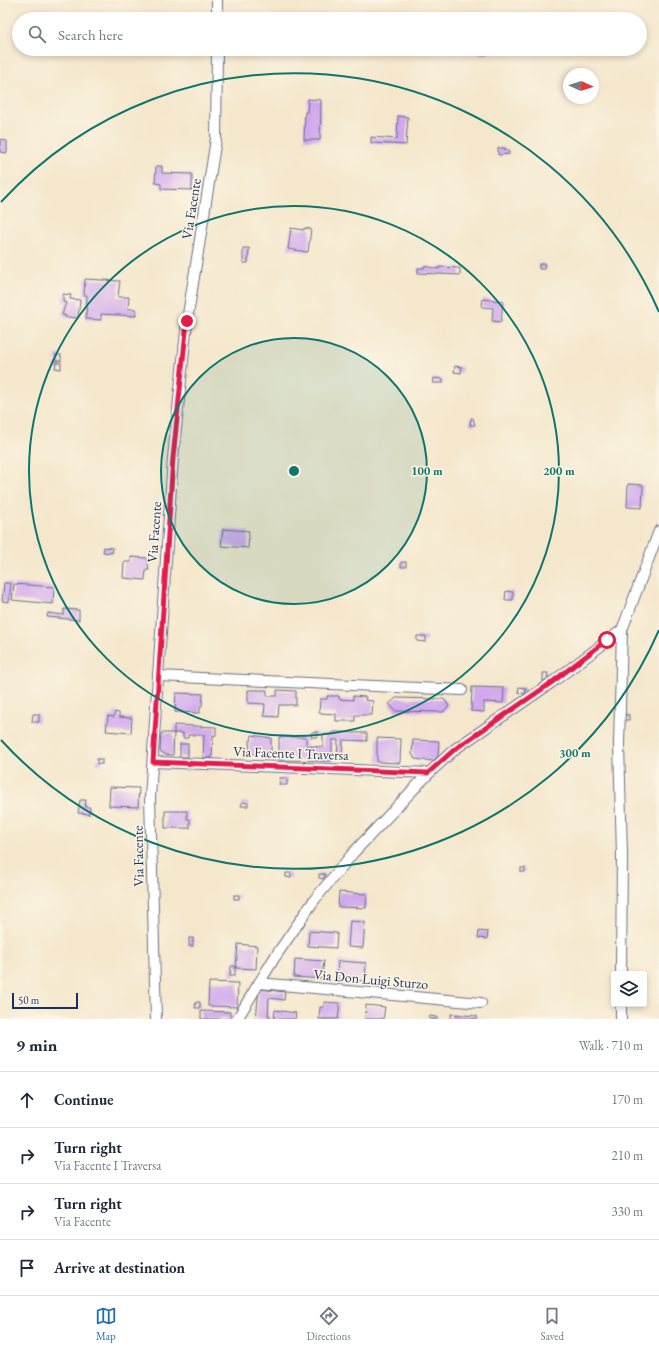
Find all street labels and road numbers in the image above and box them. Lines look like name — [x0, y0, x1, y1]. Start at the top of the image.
street label: Via Facente — [177, 177, 205, 241]
street label: Via Facente — [143, 500, 165, 563]
street label: Via Facente I Traversa — [233, 742, 350, 764]
street label: Via Facente — [128, 825, 148, 887]
street label: Via Don Luigi Sturzo — [313, 965, 429, 993]

